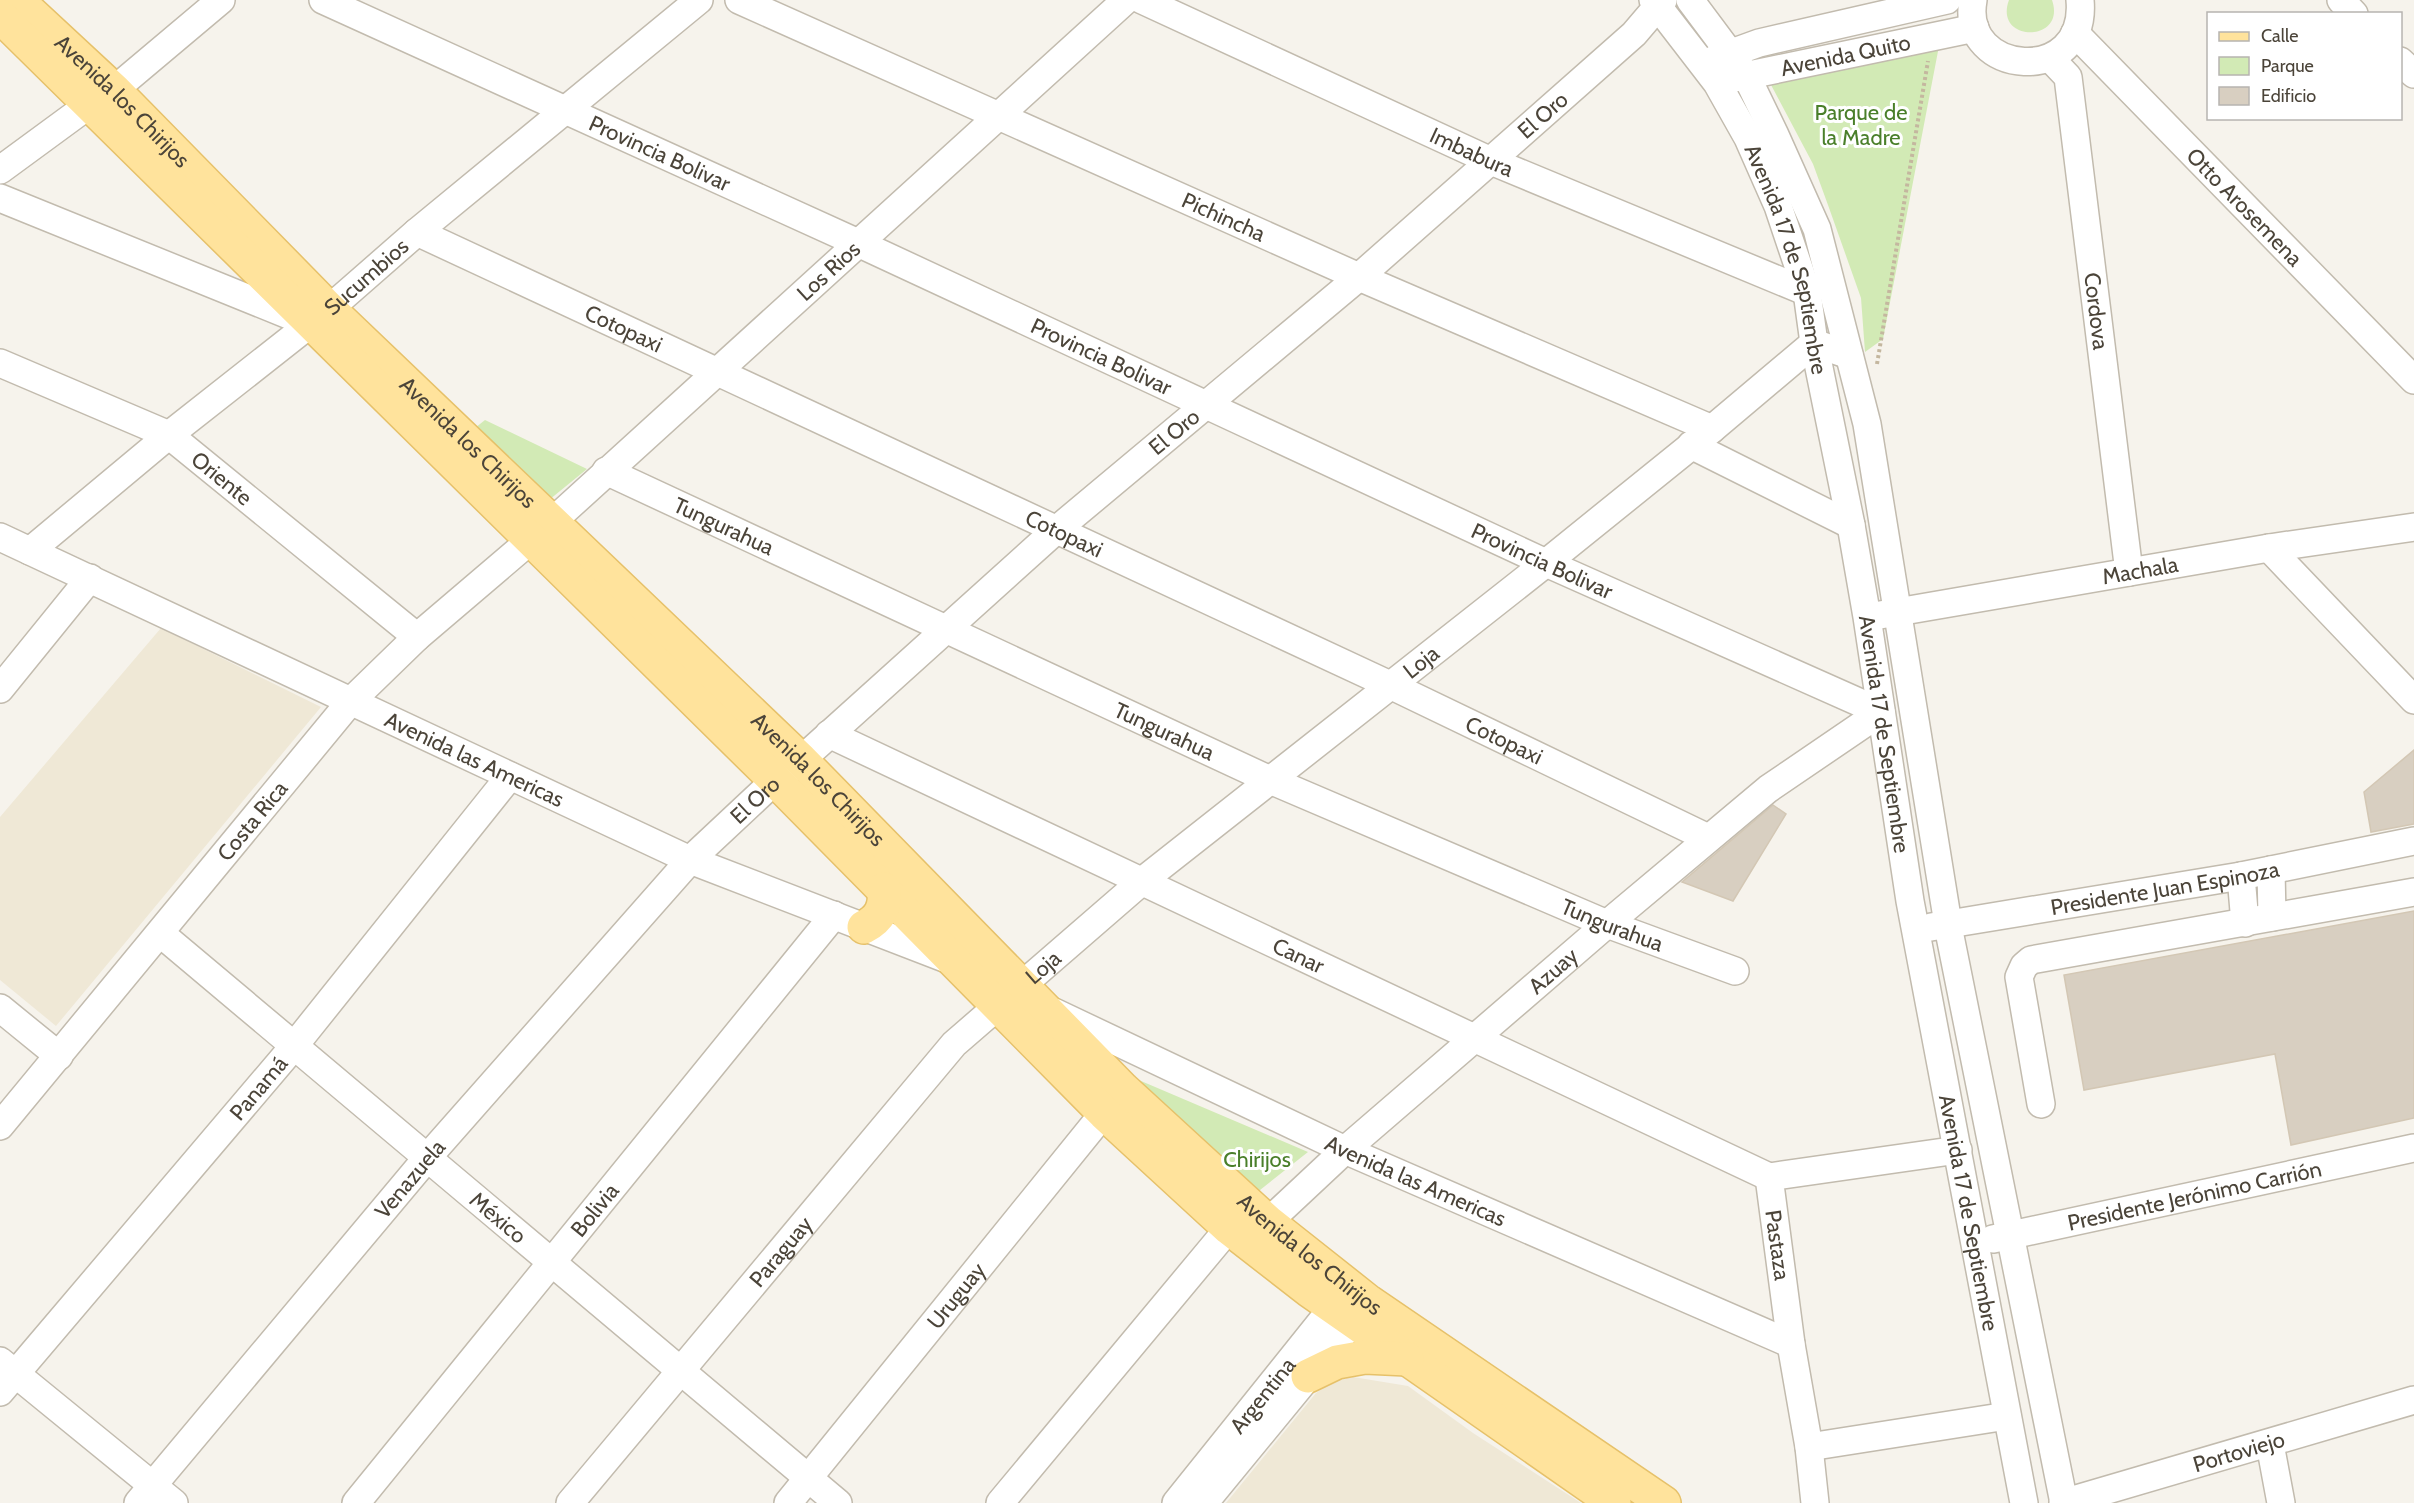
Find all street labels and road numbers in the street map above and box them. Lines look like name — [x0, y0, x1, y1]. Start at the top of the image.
street label: Avenida los Chirijos — [49, 29, 195, 173]
street label: Avenida Quito — [1778, 29, 1913, 82]
street label: El Oro — [1512, 86, 1573, 145]
street label: Provincia Bolivar — [585, 110, 735, 197]
street label: Imbabura — [1426, 122, 1518, 183]
street label: Avenida 17 de Septiembre — [1738, 140, 1833, 377]
street label: Otto Arosemena — [2181, 142, 2309, 272]
street label: Pichincha — [1178, 187, 1270, 248]
street label: Sucumbios — [319, 233, 414, 321]
street label: Los Rios — [791, 235, 866, 307]
street label: Cordova — [2078, 271, 2115, 352]
street label: Cotopaxi — [580, 299, 667, 358]
street label: Provincia Bolivar — [1026, 312, 1176, 401]
street label: Avenida los Chirijos — [394, 371, 542, 514]
street label: El Oro — [1143, 403, 1205, 461]
street label: Oriente — [186, 446, 257, 511]
street label: Tungurahua — [669, 491, 779, 561]
street label: Cotopaxi — [1021, 504, 1107, 563]
street label: Provincia Bolivar — [1467, 517, 1617, 605]
street label: Machala — [2100, 551, 2181, 590]
street label: Avenida 17 de Septiembre — [1853, 613, 1916, 855]
street label: Loja — [1398, 639, 1445, 684]
street label: Tungurahua — [1110, 696, 1219, 766]
street label: Avenida las Americas — [380, 706, 568, 813]
street label: Avenida los Chirijos — [746, 707, 891, 852]
street label: Cotopaxi — [1461, 710, 1547, 770]
street label: El Oro — [725, 770, 785, 830]
street label: Costa Rica — [212, 775, 294, 866]
street label: Presidente Juan Espinoza — [2049, 856, 2282, 921]
street label: Tungurahua — [1557, 893, 1667, 958]
street label: Canar — [1268, 932, 1328, 979]
street label: Azuay — [1523, 942, 1584, 1000]
street label: Loja — [1020, 944, 1067, 990]
street label: Panamá — [224, 1050, 294, 1126]
street label: Avenida 17 de Septiembre — [1933, 1092, 2004, 1333]
street label: Avenida las Americas — [1321, 1130, 1510, 1232]
street label: Venazuela — [369, 1134, 451, 1224]
street label: Presidente Jerónimo Carrión — [2065, 1155, 2324, 1237]
street label: Bolivia — [565, 1177, 625, 1242]
street label: México — [464, 1186, 532, 1249]
street label: Avenida los Chirijos — [1232, 1188, 1387, 1321]
street label: Pastaza — [1759, 1208, 1796, 1282]
street label: Paraguay — [744, 1211, 818, 1293]
street label: Uruguay — [921, 1257, 991, 1335]
street label: Argentina — [1224, 1352, 1302, 1439]
street label: Portoviejo — [2190, 1426, 2288, 1478]

